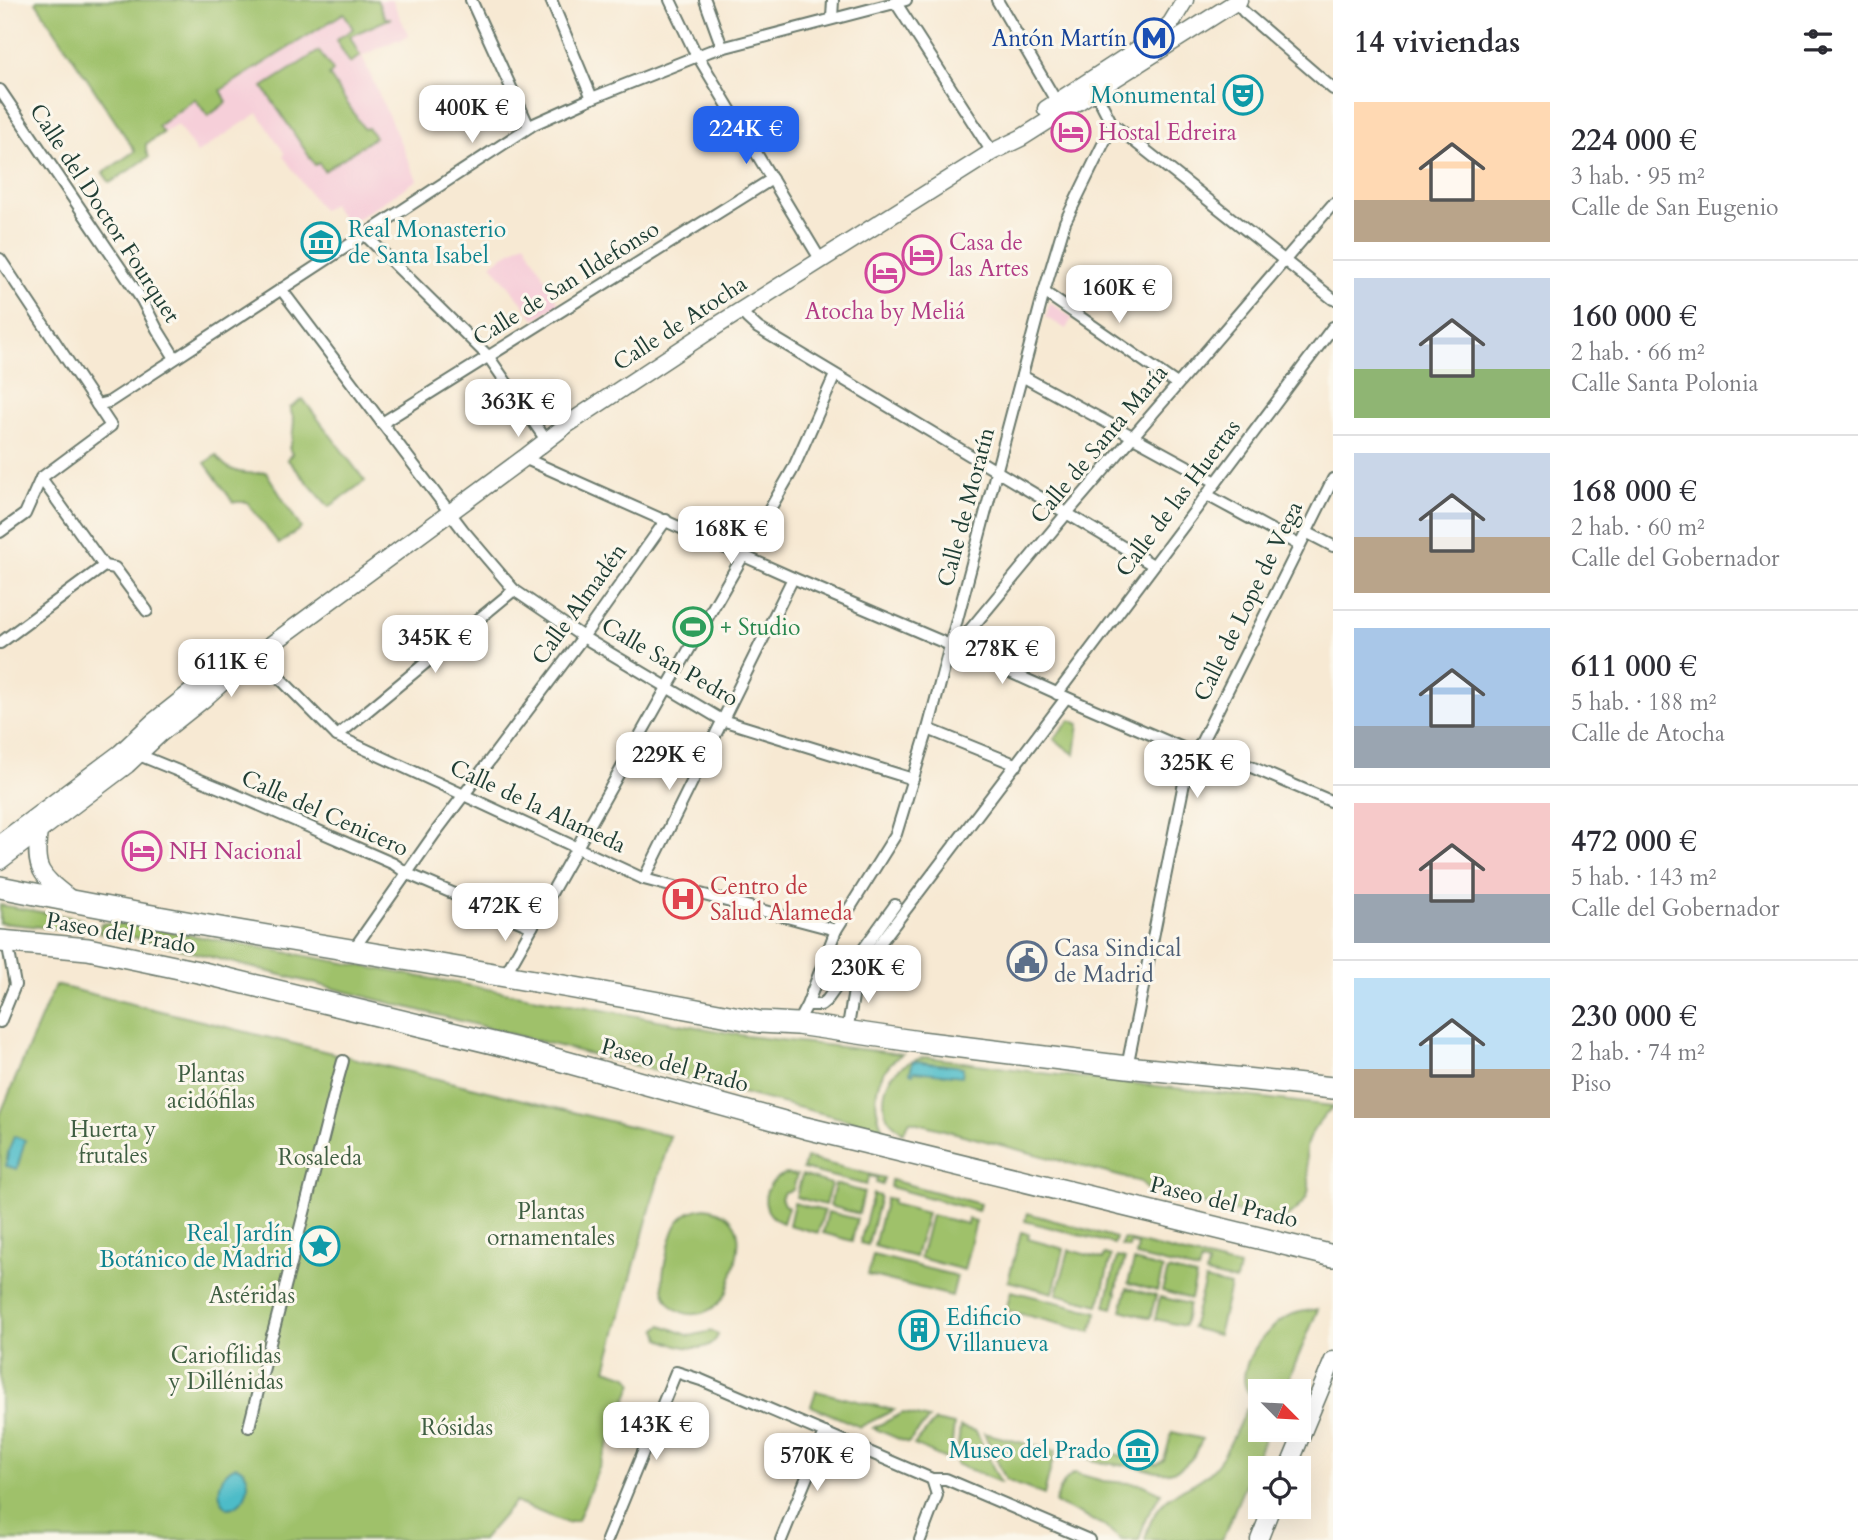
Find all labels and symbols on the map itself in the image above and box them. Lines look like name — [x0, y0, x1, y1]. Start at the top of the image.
metro station icon: Antón Martín — [1133, 17, 1175, 59]
place label: Antón Martín — [992, 23, 1127, 54]
theatre icon: Monumental — [1222, 74, 1264, 116]
place label: Monumental — [1090, 80, 1216, 111]
pin: 400K € — [415, 86, 529, 145]
street label: Calle del Doctor Fourquet — [22, 97, 188, 329]
pin: 224K € — [689, 106, 803, 166]
hotel icon: Hostal Edreira — [1050, 111, 1092, 153]
place label: Hostal Edreira — [1098, 117, 1237, 148]
street label: Calle de San Ildefonso — [467, 213, 665, 353]
place label: Real Monasterio de Santa Isabel — [348, 214, 506, 271]
museum icon: Real Monasterio de Santa Isabel — [300, 221, 342, 263]
place label: Casa de las Artes — [949, 227, 1029, 284]
hotel icon: Casa de las Artes — [901, 234, 943, 276]
hotel icon: Atocha by Meliá — [864, 252, 906, 294]
pin: 160K € — [1062, 266, 1176, 325]
street label: Calle de Atocha — [607, 268, 753, 378]
place label: Atocha by Meliá — [805, 296, 965, 327]
street label: Calle de Santa María — [1023, 358, 1175, 530]
pin: 363K € — [461, 380, 575, 439]
street label: Calle de las Huertas — [1108, 413, 1248, 583]
street label: Calle de Moratín — [930, 424, 1002, 590]
street label: Calle de Lope de Vega — [1186, 496, 1310, 706]
pin: 168K € — [674, 506, 788, 566]
street label: Calle Almadén — [524, 537, 634, 671]
sports icon: + Studio — [672, 606, 714, 648]
street label: Calle San Pedro — [596, 610, 744, 714]
place label: + Studio — [720, 612, 801, 643]
pin: 345K € — [378, 616, 492, 675]
pin: 278K € — [945, 626, 1059, 686]
pin: 611K € — [174, 640, 288, 699]
pin: 229K € — [612, 732, 726, 792]
pin: 325K € — [1140, 740, 1254, 800]
street label: Calle de la Alameda — [445, 752, 631, 860]
street label: Calle del Cenicero — [237, 762, 413, 864]
hotel icon: NH Nacional — [121, 830, 163, 872]
place label: NH Nacional — [169, 836, 302, 867]
place label: Centro de Salud Alameda — [710, 871, 853, 928]
hospital icon: Centro de Salud Alameda — [662, 878, 704, 920]
pin: 472K € — [448, 884, 562, 943]
street label: Paseo del Prado — [44, 905, 198, 961]
place label: Casa Sindical de Madrid — [1054, 933, 1182, 990]
public building icon: Casa Sindical de Madrid — [1006, 940, 1048, 982]
pin: 230K € — [811, 946, 925, 1005]
street label: Paseo del Prado — [598, 1030, 752, 1100]
park label: Plantas acidófilas — [167, 1059, 255, 1116]
park label: Huerta y frutales — [70, 1114, 156, 1171]
park label: Rosaleda — [278, 1142, 362, 1173]
street label: Paseo del Prado — [1147, 1169, 1301, 1235]
park label: Plantas ornamentales — [487, 1196, 615, 1253]
place label: Real Jardín Botánico de Madrid — [99, 1218, 294, 1275]
place icon: Real Jardín Botánico de Madrid — [299, 1225, 341, 1267]
park label: Astéridas — [209, 1280, 295, 1311]
place label: Edificio Villanueva — [946, 1302, 1049, 1359]
building icon: Edificio Villanueva — [898, 1309, 940, 1351]
park label: Cariofílidas y Dillénidas — [167, 1340, 284, 1397]
north arrow — [1248, 1379, 1311, 1442]
pin: 143K € — [599, 1402, 713, 1462]
park label: Rósidas — [421, 1412, 493, 1443]
museum icon: Museo del Prado — [1117, 1429, 1159, 1471]
pin: 570K € — [760, 1434, 874, 1493]
place label: Museo del Prado — [949, 1435, 1111, 1466]

